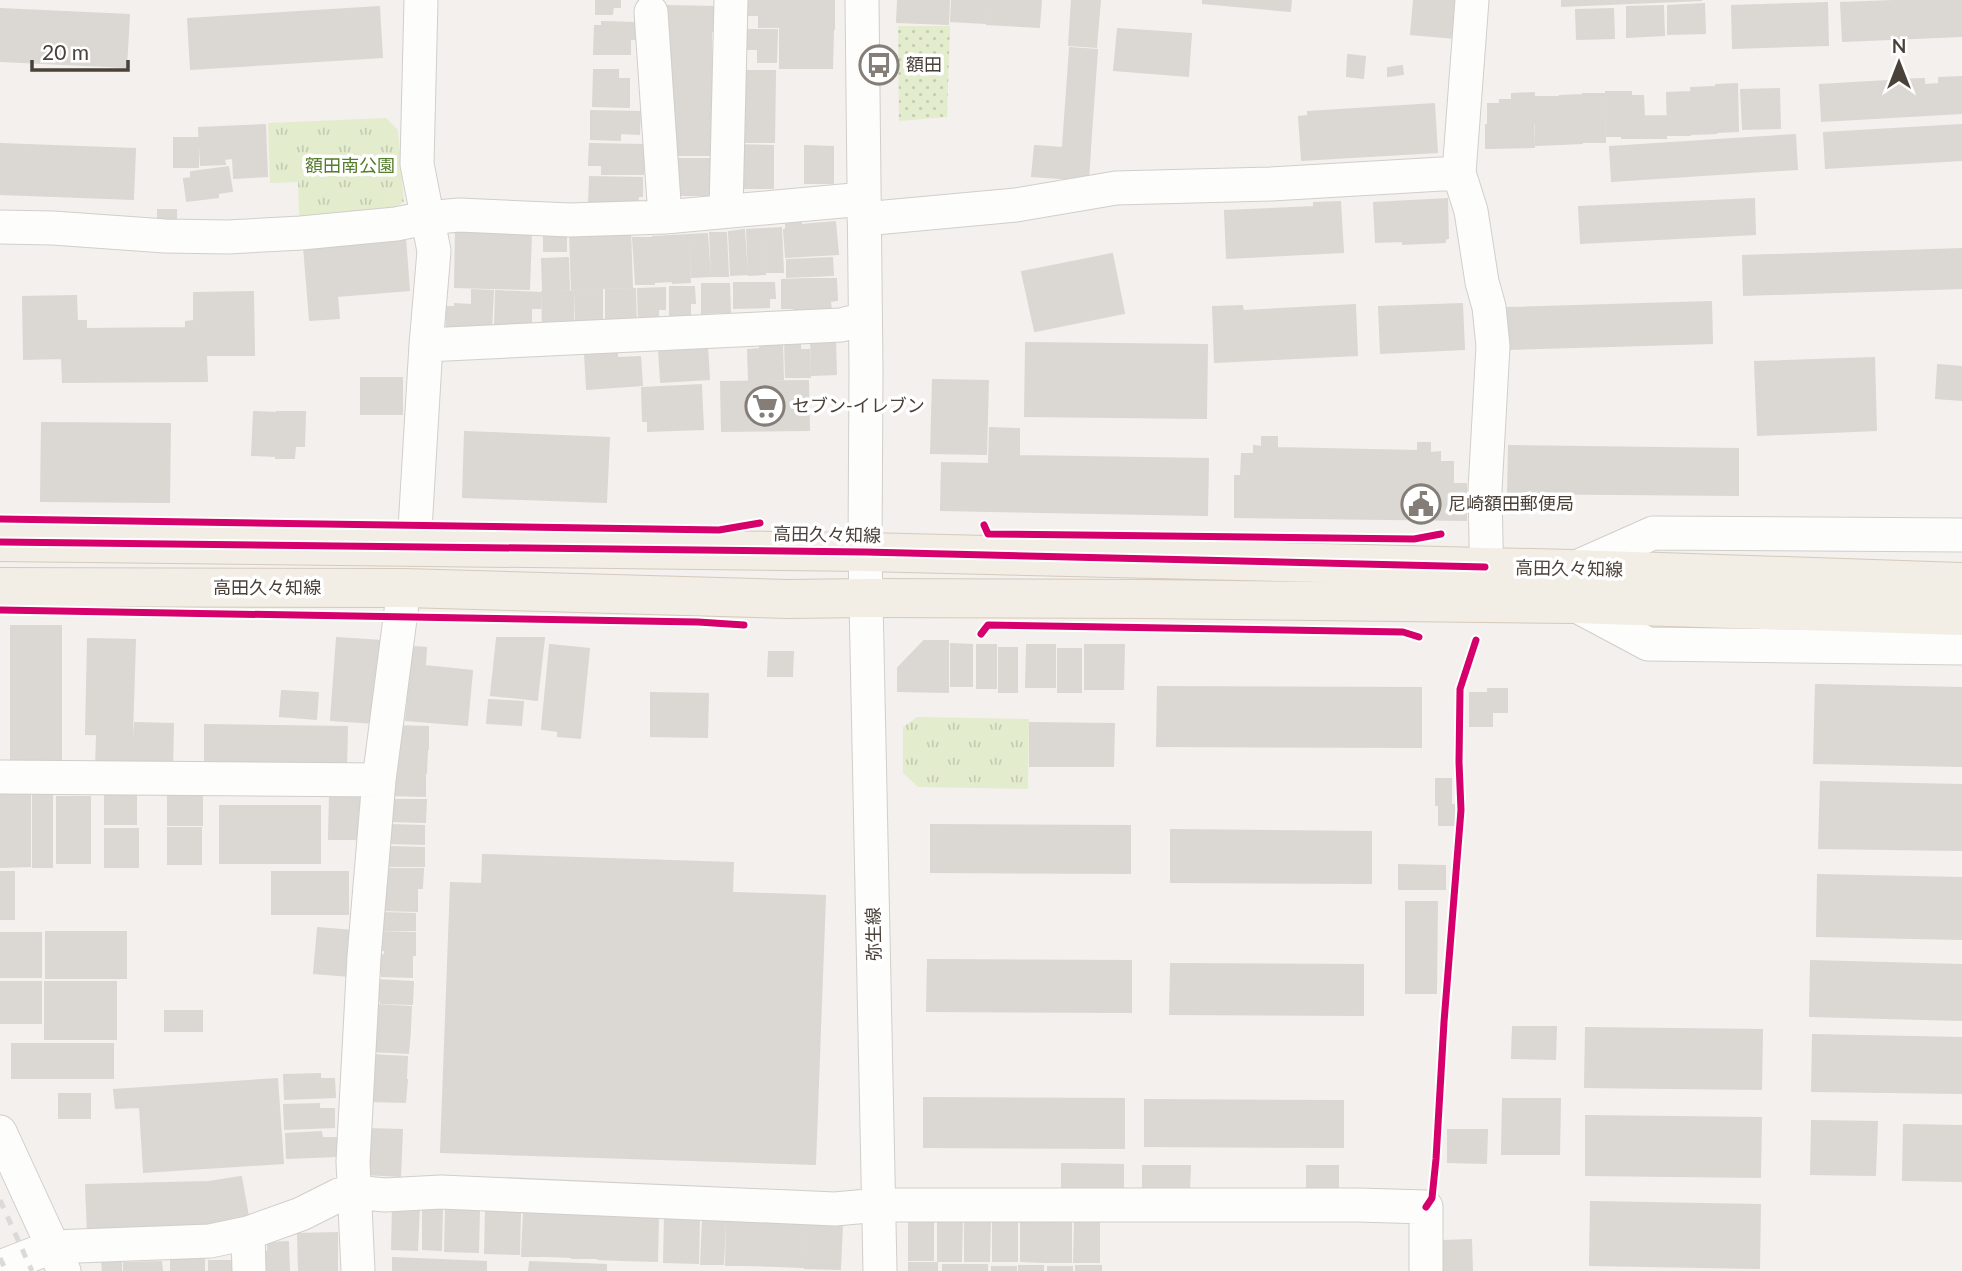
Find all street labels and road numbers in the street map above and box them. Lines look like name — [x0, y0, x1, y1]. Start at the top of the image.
street label: 高田久々知線 — [773, 522, 881, 546]
street label: 高田久々知線 — [1515, 556, 1623, 580]
street label: 高田久々知線 — [213, 576, 321, 598]
street label: 弥生線 — [862, 907, 884, 961]

